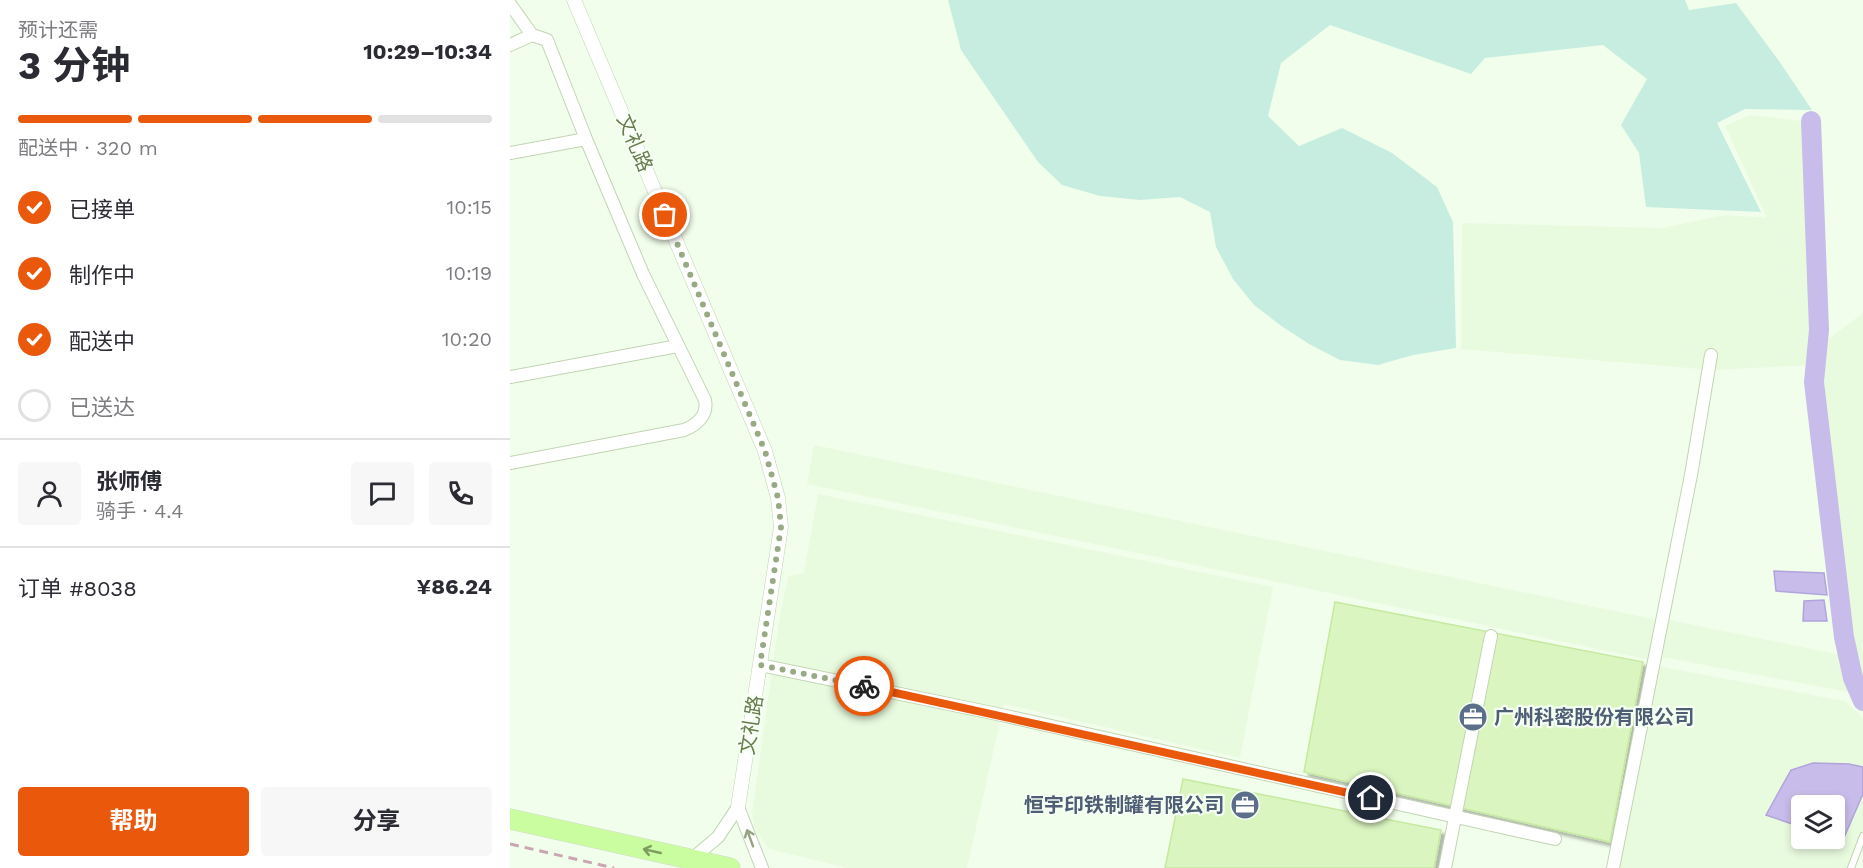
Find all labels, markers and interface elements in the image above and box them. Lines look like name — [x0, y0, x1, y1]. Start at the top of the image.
text: 预计还需 — [18, 18, 98, 42]
text: 10:29–10:34 — [363, 39, 492, 64]
text: 3 分钟 — [18, 43, 130, 88]
street label: 文礼路 — [612, 111, 658, 175]
text: 配送中 · 320 m — [18, 136, 158, 160]
pin — [639, 189, 690, 240]
icon: check — [18, 191, 51, 224]
text: 10:15 — [446, 195, 492, 219]
text: 已接单 — [69, 197, 135, 222]
icon: bag — [648, 198, 681, 231]
icon: check — [18, 257, 51, 290]
text: 10:19 — [446, 261, 492, 285]
text: 制作中 — [69, 263, 135, 288]
icon: check — [18, 323, 51, 356]
text: 10:20 — [442, 327, 492, 351]
text: 配送中 — [69, 329, 135, 354]
text: 已送达 — [69, 395, 135, 420]
button: person — [18, 462, 81, 525]
button: chat — [351, 462, 414, 525]
button: phone — [429, 462, 492, 525]
text: 张师傅 — [96, 469, 162, 494]
text: 骑手 · 4.4 — [96, 499, 184, 523]
text: ¥86.24 — [417, 574, 492, 599]
text: 订单 #8038 — [18, 576, 137, 601]
courier — [834, 656, 894, 716]
icon: bike — [848, 670, 881, 703]
street label: 文礼路 — [734, 693, 768, 757]
office icon: 广州科密股份有限公司 — [1457, 701, 1489, 733]
place label: 广州科密股份有限公司 — [1494, 705, 1694, 729]
pin — [1345, 772, 1396, 823]
icon: home — [1354, 781, 1387, 814]
button: 帮助 — [18, 787, 249, 856]
button: 分享 — [261, 787, 492, 856]
office icon: 恒宇印铁制罐有限公司 — [1229, 789, 1261, 821]
place label: 恒宇印铁制罐有限公司 — [1024, 793, 1224, 817]
map controls — [1791, 795, 1845, 849]
button: layers — [1791, 795, 1845, 849]
one-way arrow — [743, 829, 754, 847]
one-way arrow — [643, 844, 662, 856]

